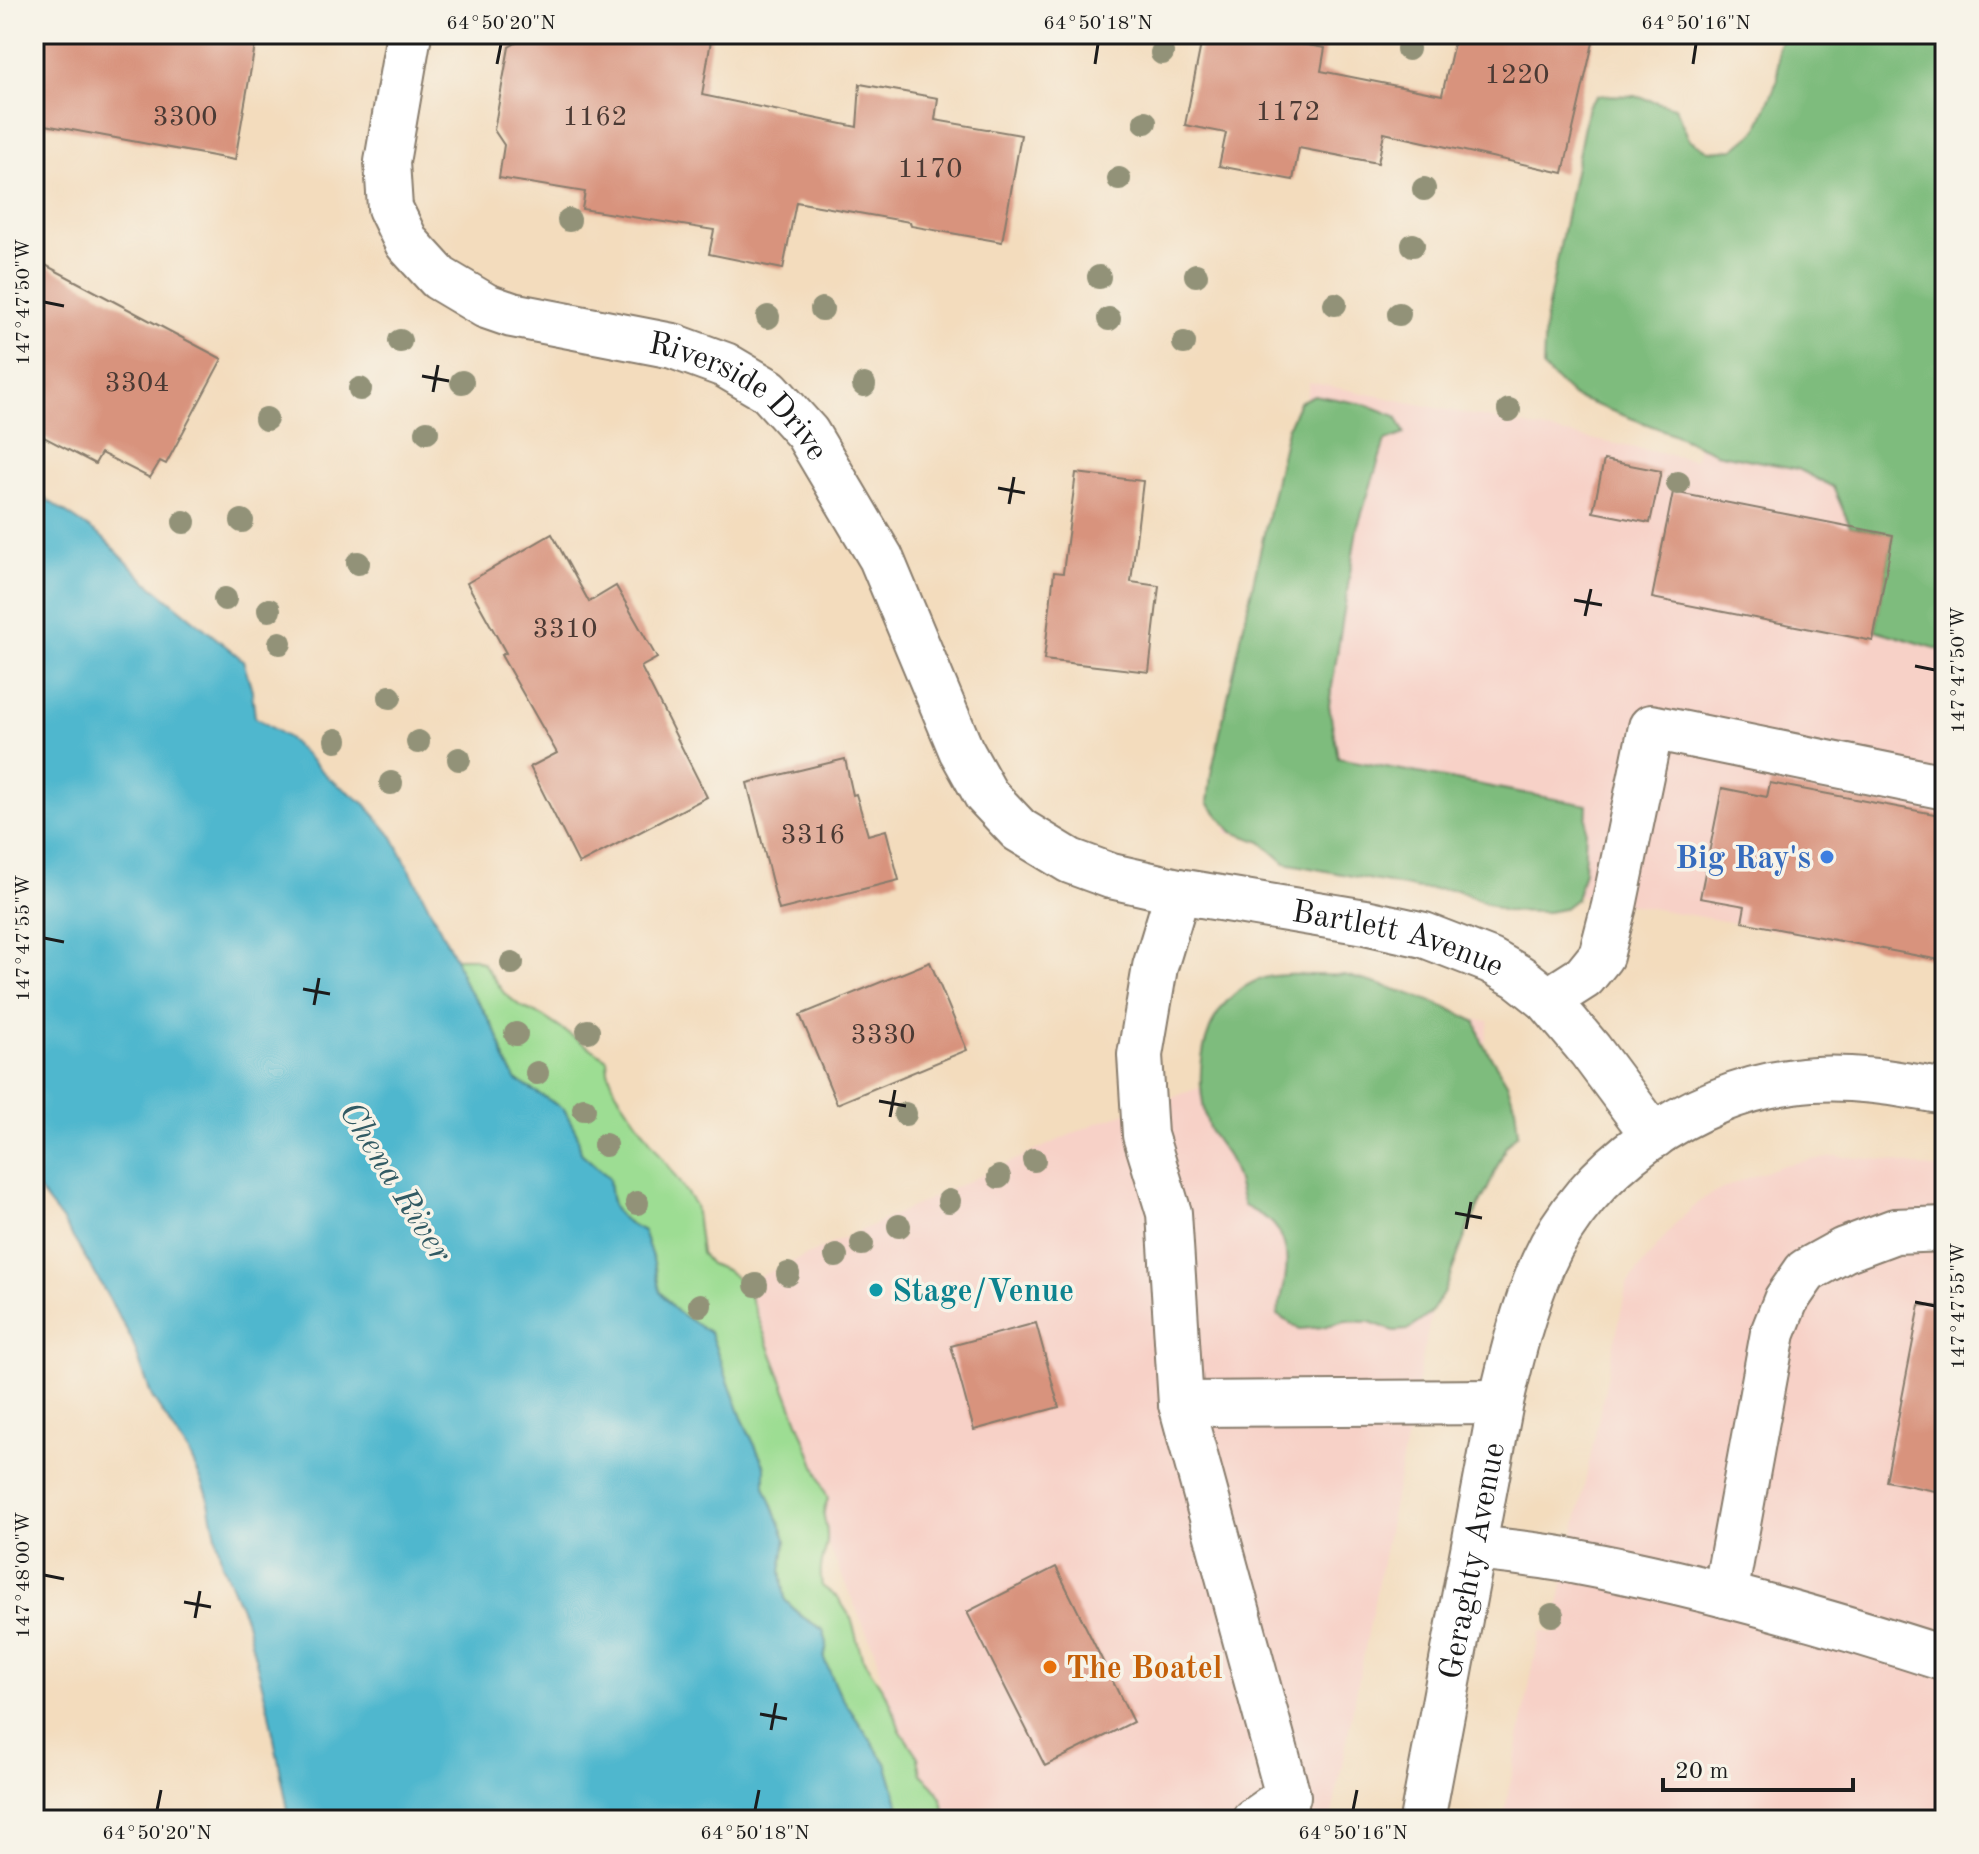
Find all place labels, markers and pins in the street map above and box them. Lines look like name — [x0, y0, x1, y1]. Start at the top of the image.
place label: Big Ray's — [1675, 844, 1811, 876]
marker: Big Ray's — [1818, 848, 1836, 866]
place label: Stage/Venue — [892, 1277, 1074, 1309]
marker: Stage/Venue — [867, 1281, 885, 1299]
place label: The Boatel — [1066, 1654, 1223, 1686]
marker: The Boatel — [1041, 1658, 1059, 1676]

